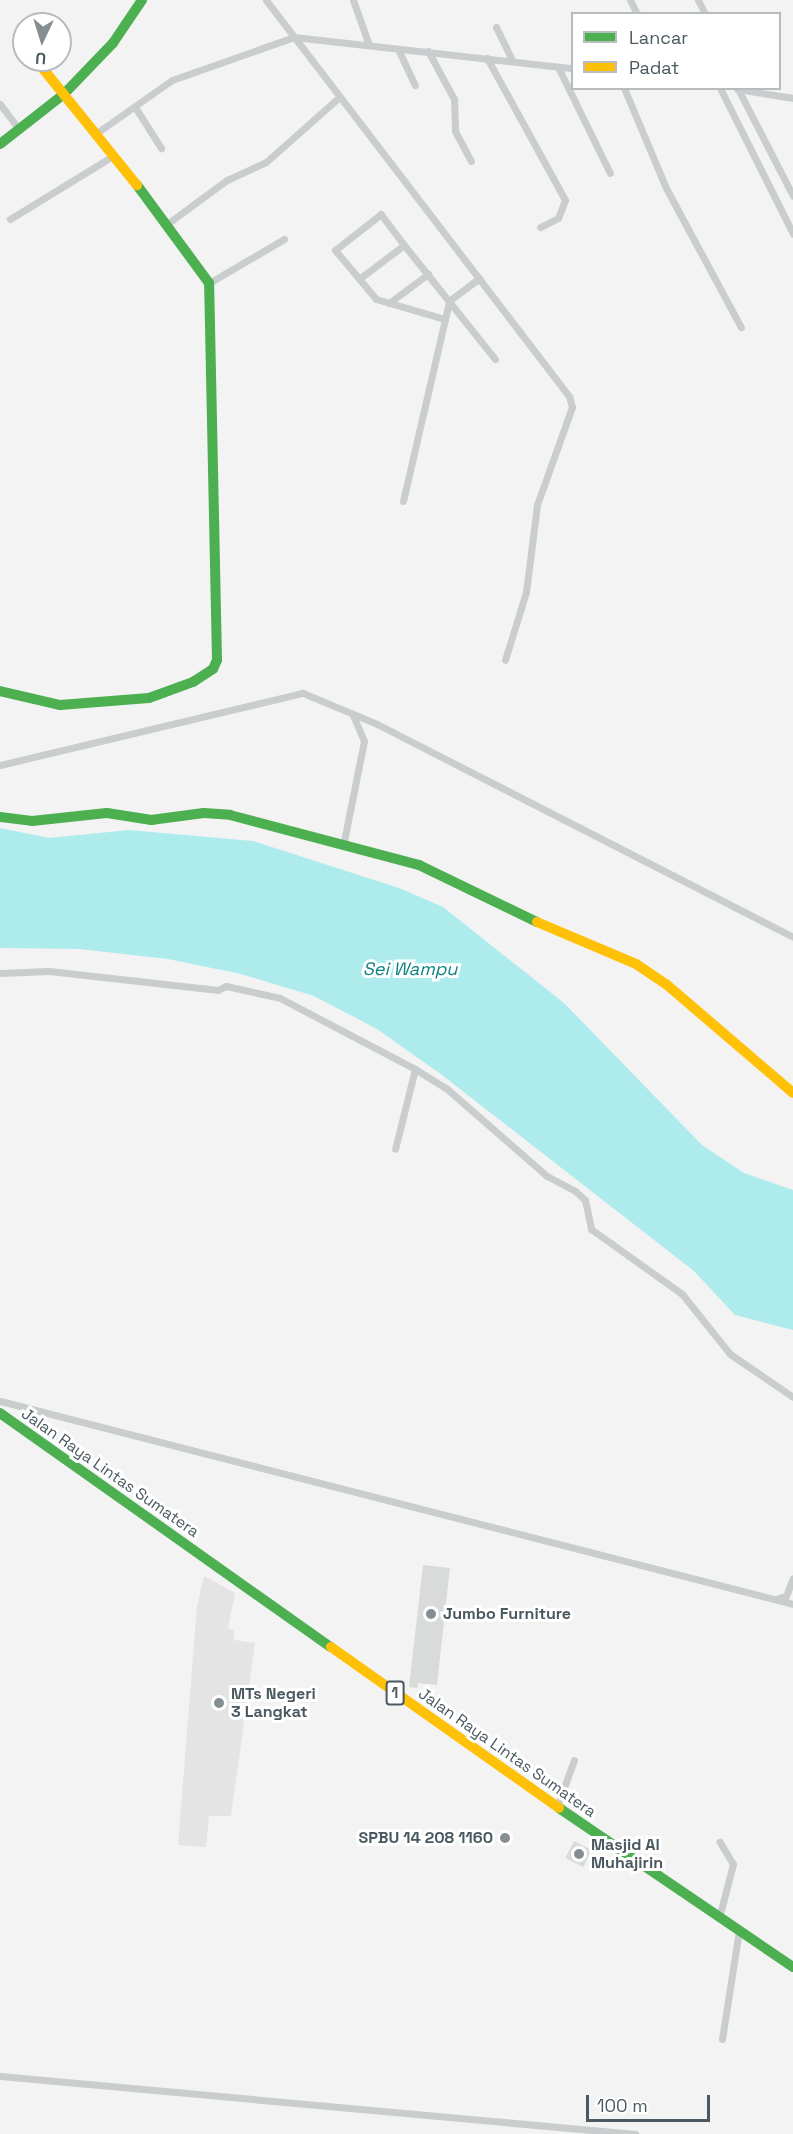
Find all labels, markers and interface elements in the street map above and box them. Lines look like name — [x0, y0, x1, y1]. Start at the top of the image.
north arrow — [12, 12, 72, 72]
legend — [571, 12, 781, 90]
text: Lancar — [629, 26, 688, 49]
text: U — [35, 48, 47, 69]
text: Padat — [629, 56, 679, 79]
water label: Sei Wampu — [363, 958, 457, 980]
street label: Jalan Raya Lintas Sumatera — [18, 1404, 202, 1542]
place label: Jumbo Furniture — [443, 1604, 571, 1624]
marker: Jumbo Furniture — [424, 1607, 438, 1621]
road number: 1 — [384, 1681, 406, 1705]
place label: MTs Negeri 3 Langkat — [231, 1684, 316, 1722]
street label: Jalan Raya Lintas Sumatera — [415, 1684, 599, 1822]
marker: MTs Negeri 3 Langkat — [212, 1696, 226, 1710]
place label: SPBU 14 208 1160 — [359, 1828, 493, 1848]
marker: SPBU 14 208 1160 — [498, 1831, 512, 1845]
place label: Masjid Al Muhajirin — [591, 1835, 663, 1873]
marker: Masjid Al Muhajirin — [572, 1847, 586, 1861]
scale bar — [589, 2083, 714, 2121]
text: 100 m — [597, 2094, 648, 2117]

